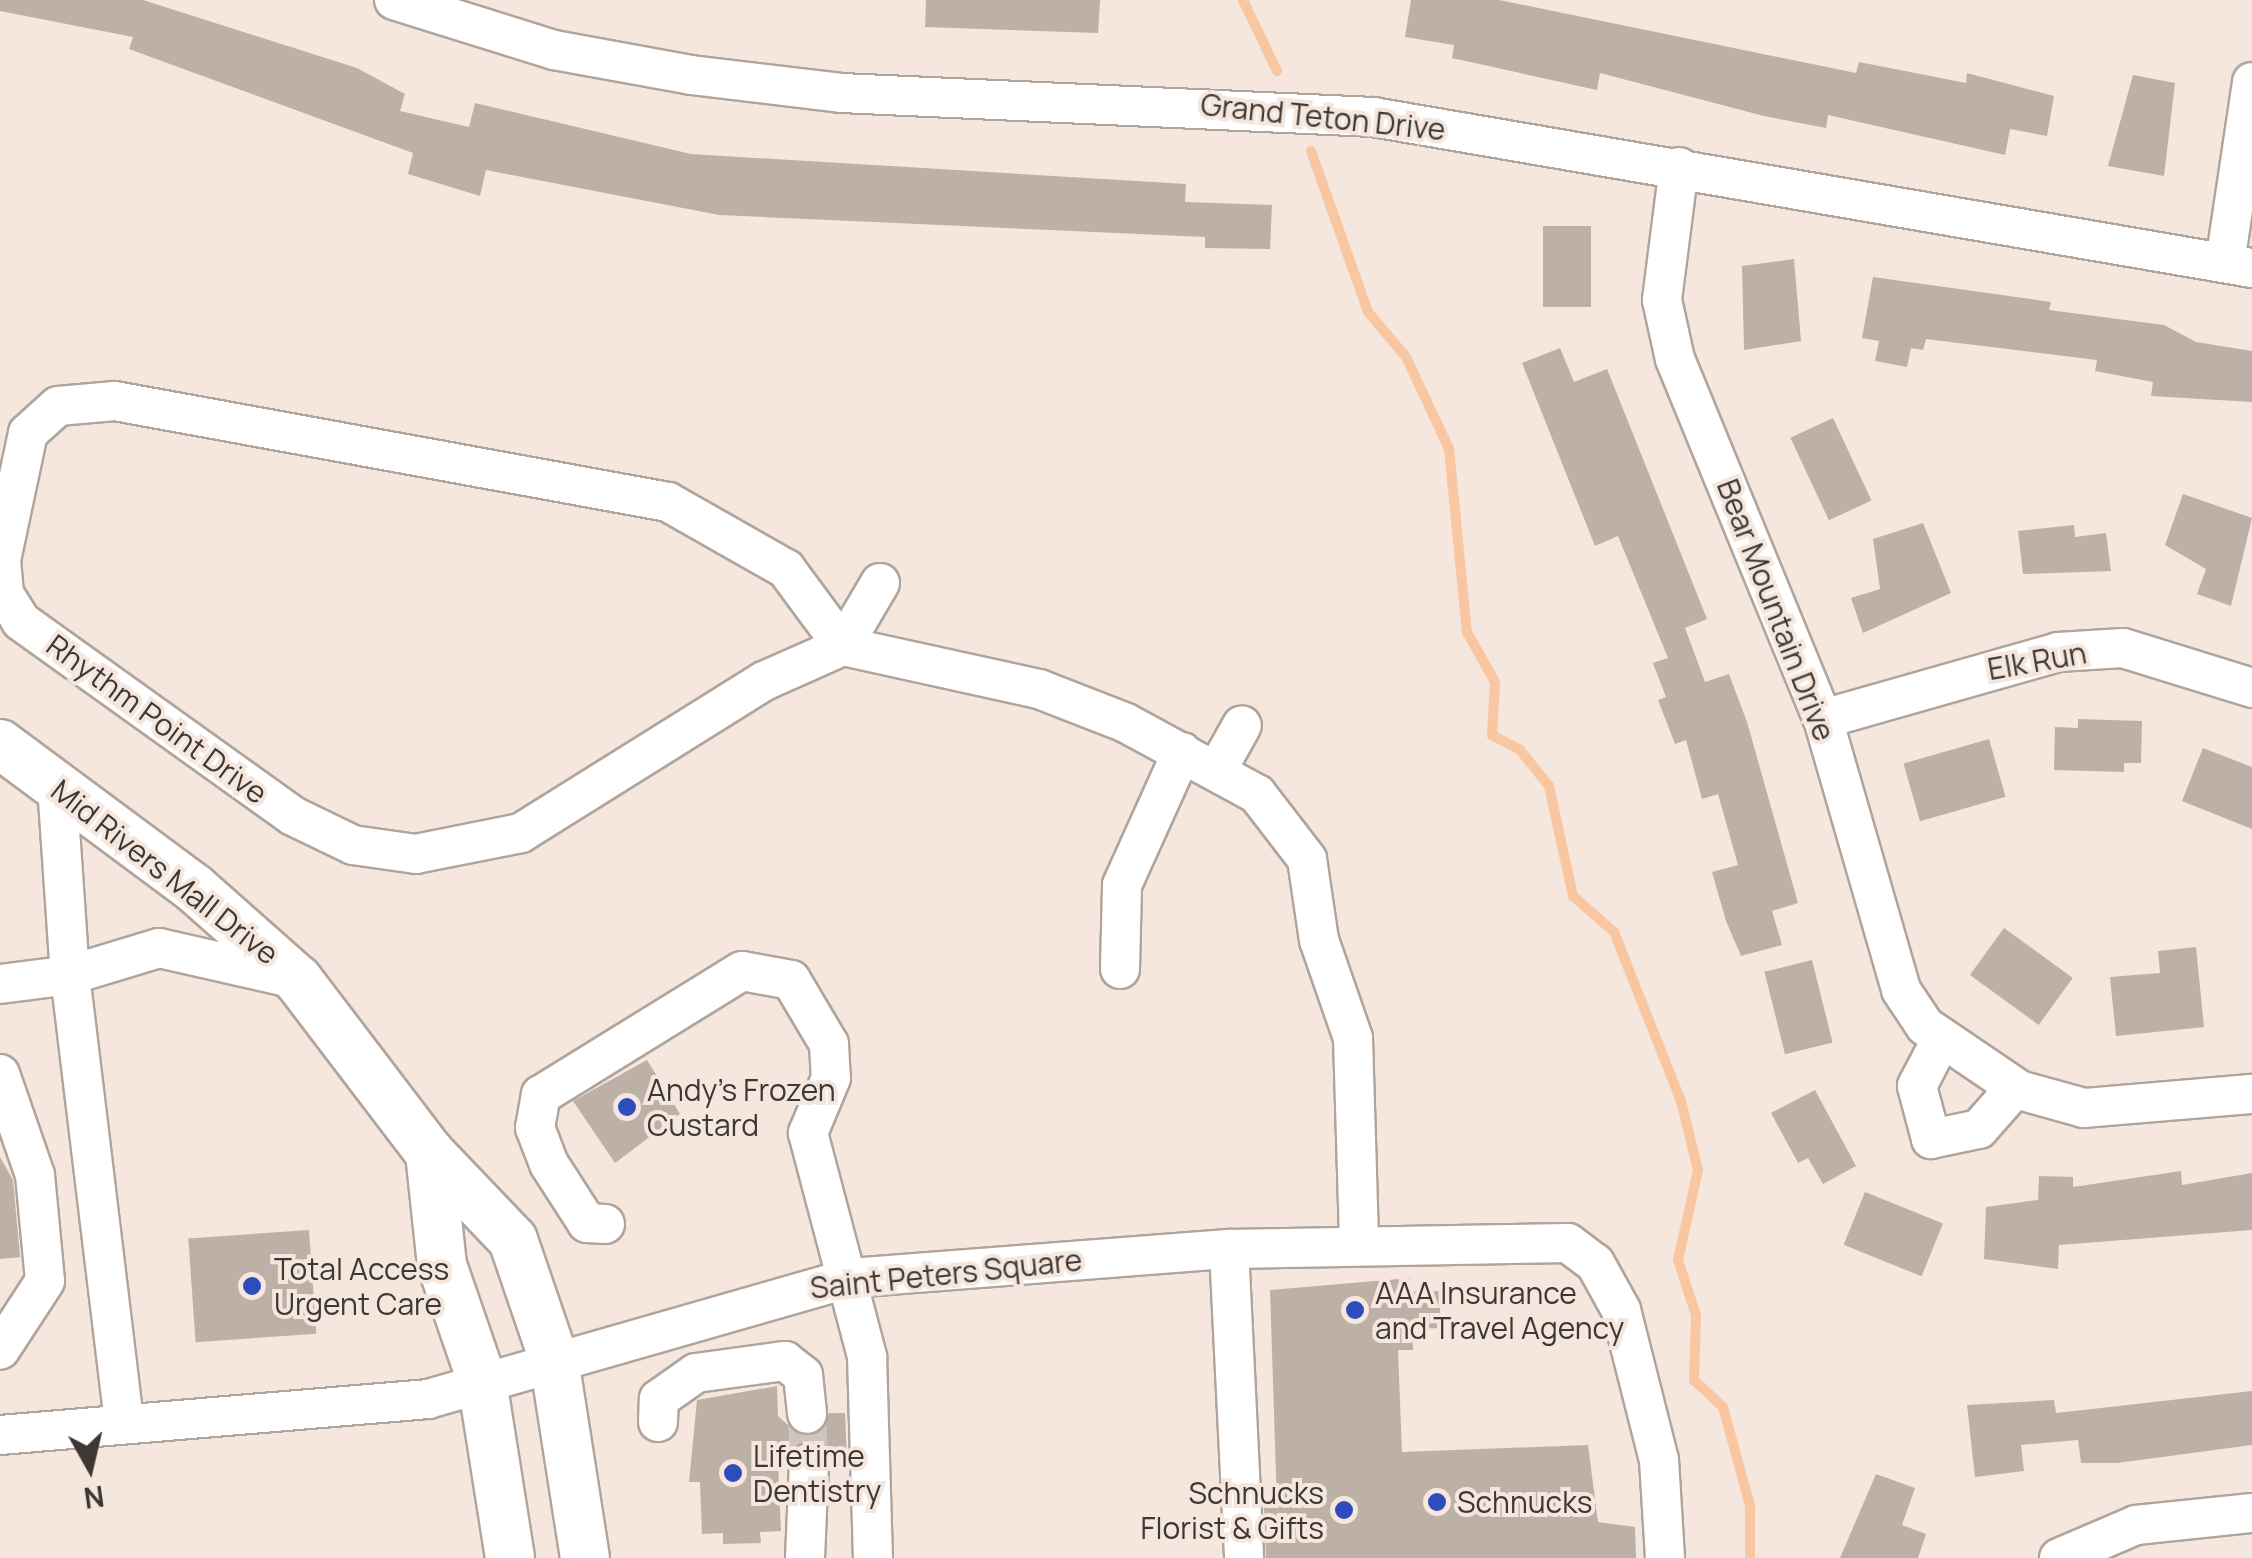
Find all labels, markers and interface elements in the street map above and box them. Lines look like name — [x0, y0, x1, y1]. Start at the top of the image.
street label: Grand Teton Drive — [1199, 86, 1447, 148]
street label: Bear Mountain Drive — [1709, 474, 1843, 746]
street label: Rhythm Point Drive — [40, 627, 274, 811]
street label: Elk Run — [1985, 635, 2089, 687]
street label: Mid Rivers Mall Drive — [44, 772, 286, 972]
place label: Andy's Frozen Custard — [647, 1072, 835, 1142]
marker: Andy's Frozen Custard — [616, 1096, 638, 1118]
street label: Saint Peters Square — [808, 1242, 1084, 1306]
place label: Total Access Urgent Care — [274, 1251, 449, 1322]
marker: Total Access Urgent Care — [239, 1273, 265, 1299]
place label: AAA Insurance and Travel Agency — [1375, 1275, 1624, 1346]
marker: AAA Insurance and Travel Agency — [1344, 1299, 1366, 1321]
north arrow — [40, 1418, 140, 1518]
place label: Lifetime Dentistry — [753, 1438, 881, 1508]
marker: Lifetime Dentistry — [722, 1462, 744, 1484]
place label: Schnucks Florist & Gifts — [1140, 1475, 1324, 1546]
text: N — [82, 1477, 107, 1518]
place label: Schnucks — [1457, 1484, 1592, 1520]
marker: Schnucks — [1426, 1491, 1448, 1513]
marker: Schnucks Florist & Gifts — [1333, 1499, 1355, 1521]

